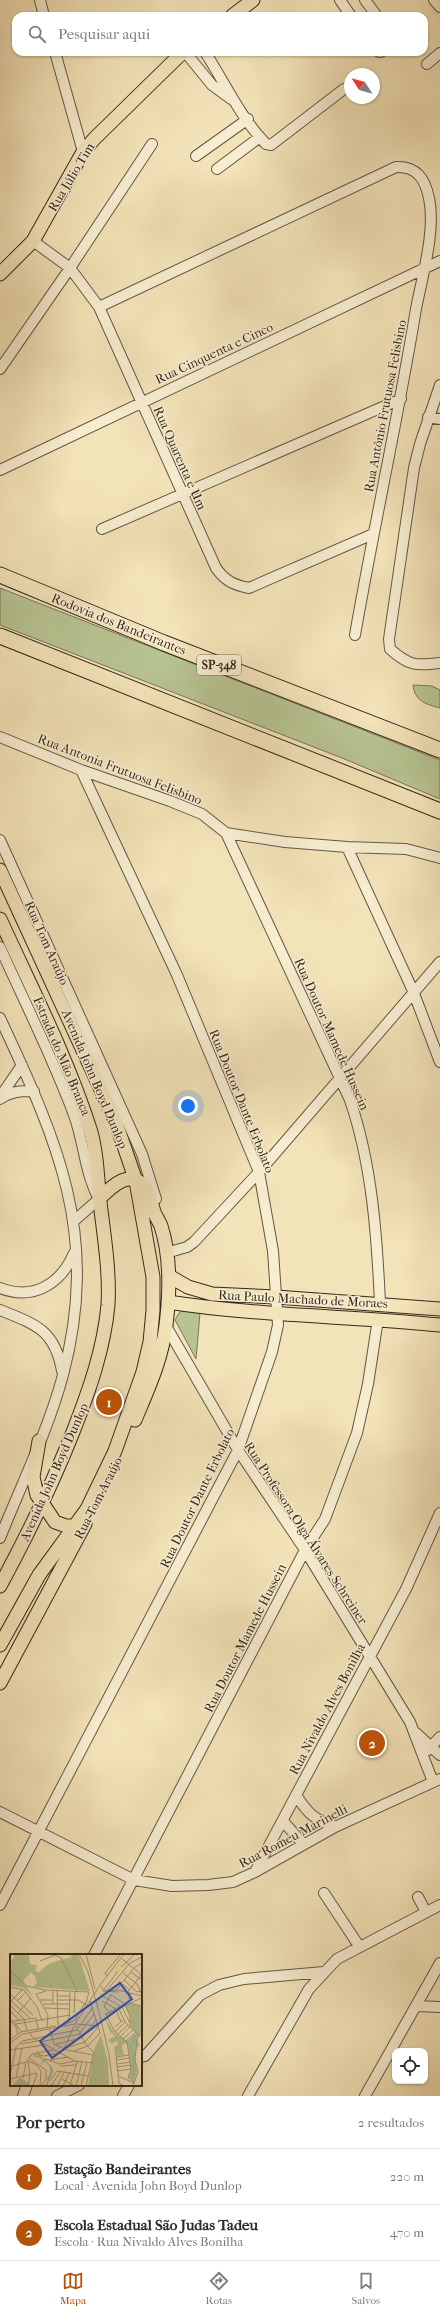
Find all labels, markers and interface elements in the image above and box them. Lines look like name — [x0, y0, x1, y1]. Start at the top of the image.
search box — [12, 12, 428, 56]
icon: search — [26, 23, 48, 45]
text: Pesquisar aqui — [58, 25, 150, 43]
north arrow — [344, 68, 380, 104]
street label: Rua Júlio Tim — [45, 140, 97, 214]
street label: Rua Antônio Frutuosa Felisbino — [361, 318, 409, 493]
street label: Rua Cinquenta e Cinco — [153, 319, 276, 387]
street label: Rua Quarenta e Um — [150, 404, 210, 512]
street label: Rodovia dos Bandeirantes — [49, 590, 189, 658]
road number: SP-348 — [197, 655, 241, 675]
street label: Rua Antonia Frutuosa Felisbino — [36, 731, 205, 807]
street label: Rua Tom Araújo — [22, 899, 72, 988]
street label: Rua Doutor Mamede Hussein — [292, 956, 373, 1113]
street label: Estrada do Mão Branca — [30, 994, 94, 1119]
street label: Avenida John Boyd Dunlop — [58, 1006, 131, 1151]
street label: Rua Doutor Dante Erbolato — [206, 1027, 278, 1175]
your location — [178, 1096, 198, 1116]
street label: Rua Paulo Machado de Moraes — [218, 1287, 388, 1311]
pin: 1 — [96, 1387, 122, 1417]
street label: Avenida John Boyd Dunlop — [16, 1401, 91, 1544]
street label: Rua Doutor Dante Erbolato — [157, 1425, 238, 1570]
street label: Rua Professora Olga Álvares Schreiner — [241, 1439, 371, 1627]
street label: Rua Tom Araújo — [71, 1454, 125, 1542]
street label: Rua Doutor Mamede Hussein — [201, 1561, 289, 1715]
street label: Rua Nivaldo Alves Bonilha — [286, 1640, 368, 1777]
pin: 2 — [359, 1728, 385, 1758]
street label: Rua Romeu Marinelli — [236, 1801, 350, 1871]
inset map — [10, 1954, 142, 2086]
map controls — [392, 2048, 428, 2084]
button: locate — [392, 2048, 428, 2084]
text: Por perto — [16, 2112, 85, 2132]
text: 2 resultados — [358, 2115, 424, 2130]
text: Estação Bandeirantes — [54, 2160, 191, 2178]
text: 1 — [27, 2169, 31, 2184]
text: 220 m — [390, 2169, 424, 2184]
text: Local · Avenida John Boyd Dunlop — [54, 2178, 242, 2193]
text: Escola Estadual São Judas Tadeu — [54, 2216, 258, 2234]
text: 2 — [26, 2225, 32, 2240]
text: 470 m — [390, 2225, 424, 2240]
text: Escola · Rua Nivaldo Alves Bonilha — [54, 2234, 243, 2249]
tab: Mapa — [60, 2270, 86, 2307]
tab: Rotas — [206, 2270, 232, 2307]
tab: Salvos — [352, 2270, 380, 2307]

